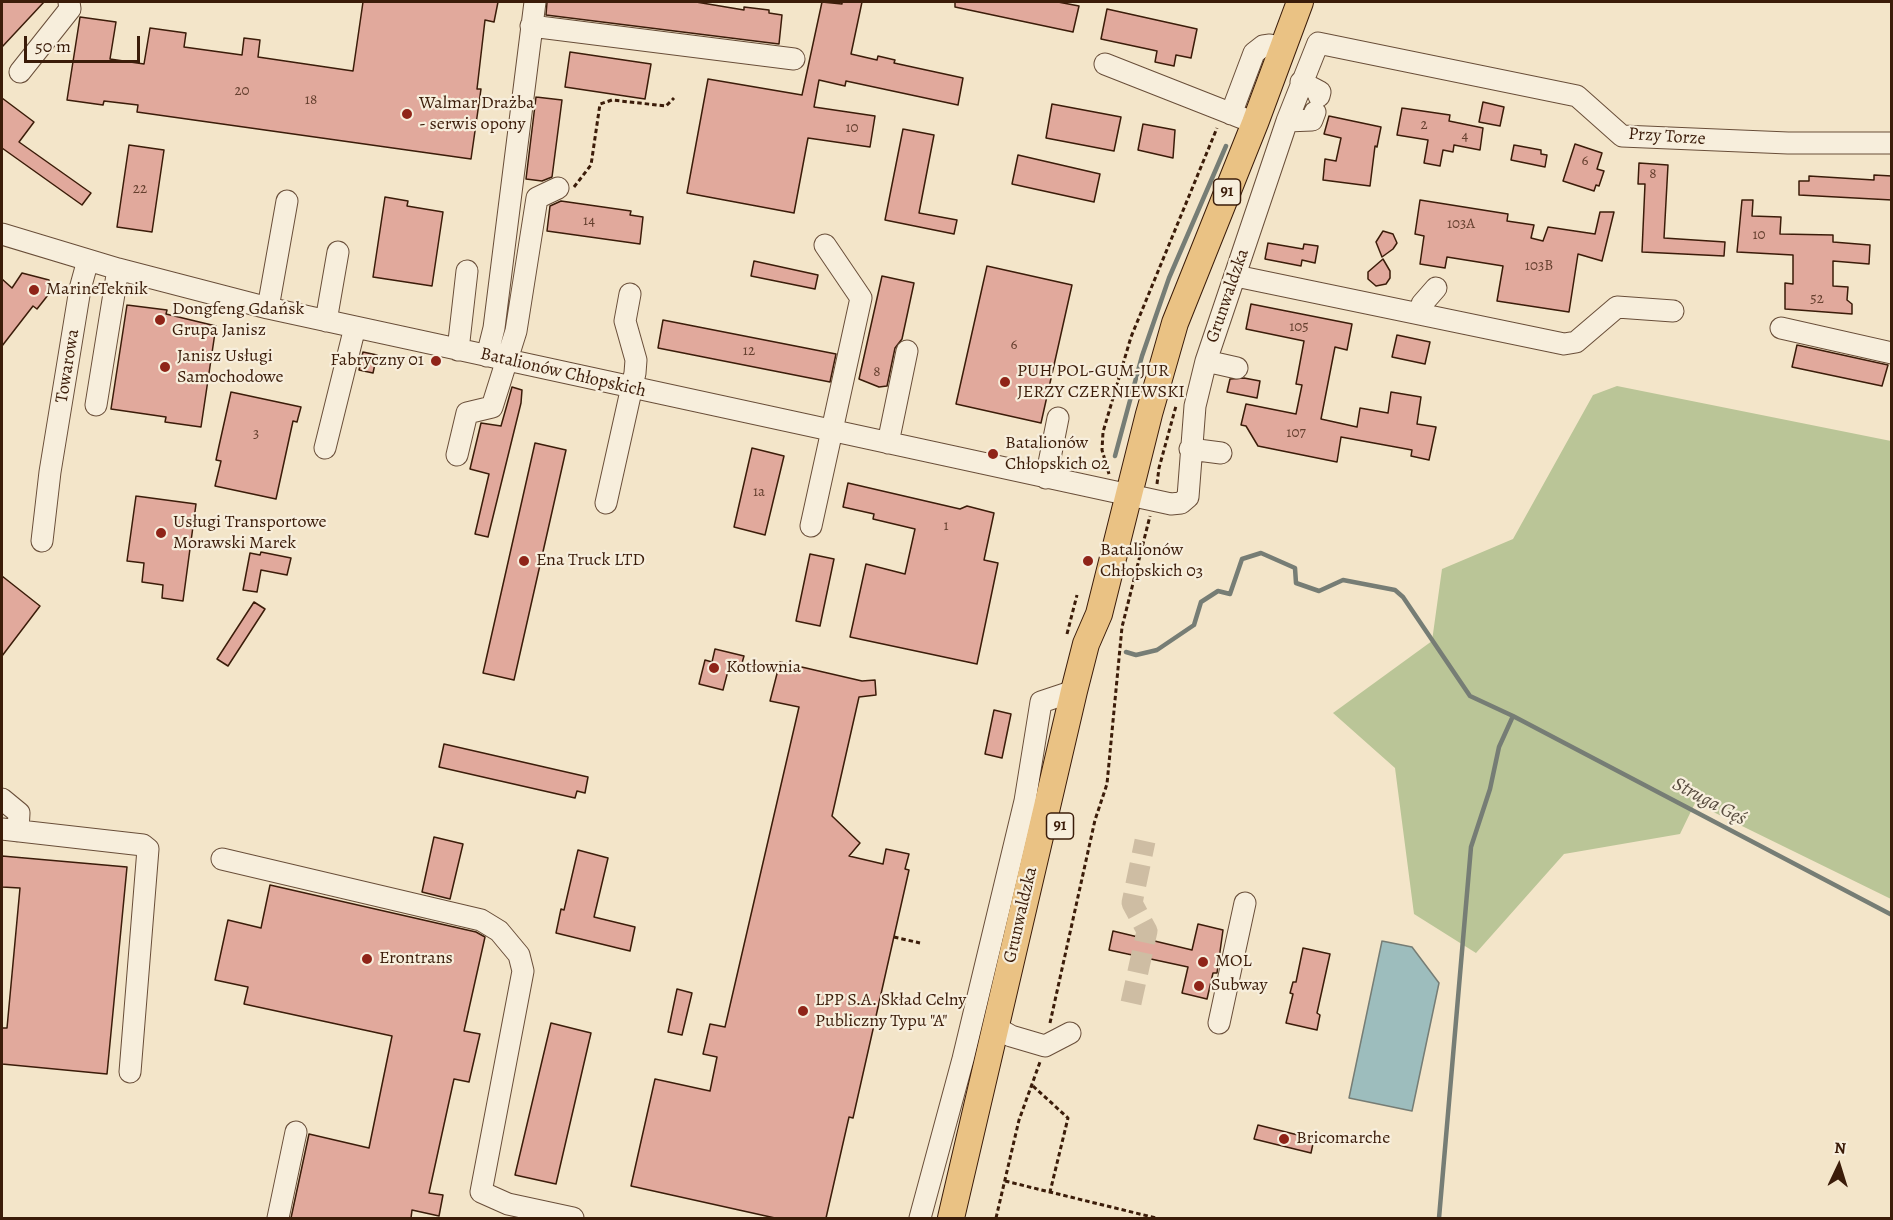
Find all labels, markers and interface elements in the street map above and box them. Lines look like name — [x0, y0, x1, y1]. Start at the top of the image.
scale bar — [27, 24, 142, 62]
text: 50 m — [35, 34, 71, 58]
house number: 20 — [234, 82, 250, 100]
house number: 18 — [305, 91, 317, 109]
place label: Walmar Drażba - serwis opony — [419, 93, 535, 136]
marker: Walmar Drażba - serwis opony — [400, 107, 414, 121]
house number: 2 — [1420, 116, 1428, 134]
house number: 10 — [845, 119, 859, 137]
street label: Przy Torze — [1628, 124, 1706, 150]
house number: 4 — [1462, 127, 1468, 145]
house number: 6 — [1582, 152, 1588, 170]
house number: 8 — [1649, 165, 1657, 183]
road number: 91 — [1214, 179, 1240, 205]
house number: 22 — [133, 180, 147, 198]
house number: 14 — [583, 212, 595, 230]
house number: 103A — [1447, 215, 1475, 233]
house number: 10 — [1752, 226, 1766, 244]
street label: Grunwaldzka — [1202, 246, 1254, 346]
house number: 103B — [1525, 257, 1553, 275]
place label: MarineTeknik — [46, 279, 148, 301]
marker: MarineTeknik — [27, 283, 41, 297]
house number: 52 — [1810, 290, 1824, 308]
place label: Dongfeng Gdańsk Grupa Janisz — [172, 299, 304, 342]
marker: Dongfeng Gdańsk Grupa Janisz — [153, 313, 167, 327]
house number: 105 — [1289, 318, 1309, 336]
street label: Towarowa — [52, 328, 84, 404]
house number: 6 — [1011, 336, 1017, 354]
house number: 12 — [743, 342, 755, 360]
street label: Batalionów Chłopskich — [478, 343, 648, 403]
place label: Janisz Usługi Samochodowe — [177, 346, 284, 388]
place label: Fabryczny 01 — [330, 350, 424, 372]
marker: Fabryczny 01 — [429, 354, 443, 368]
marker: Janisz Usługi Samochodowe — [158, 360, 172, 374]
place label: PUH POL-GUM-JUR JERZY CZERNIEWSKI — [1017, 361, 1185, 404]
house number: 8 — [873, 363, 881, 381]
marker: PUH POL-GUM-JUR JERZY CZERNIEWSKI — [998, 375, 1012, 389]
house number: 107 — [1286, 424, 1306, 442]
house number: 3 — [253, 425, 259, 443]
place label: Batalionów Chłopskich 02 — [1005, 433, 1109, 476]
marker: Batalionów Chłopskich 02 — [986, 447, 1000, 461]
house number: 1a — [753, 483, 765, 501]
place label: Usługi Transportowe Morawski Marek — [173, 512, 327, 554]
house number: 1 — [943, 517, 949, 535]
marker: Usługi Transportowe Morawski Marek — [154, 526, 168, 540]
place label: Batalionów Chłopskich 03 — [1100, 540, 1203, 582]
place label: Ena Truck LTD — [536, 550, 645, 572]
marker: Ena Truck LTD — [517, 554, 531, 568]
marker: Batalionów Chłopskich 03 — [1081, 554, 1095, 568]
place label: Kotłownia — [726, 657, 801, 679]
marker: Kotłownia — [707, 661, 721, 675]
water label: Struga Gęś — [1668, 773, 1750, 831]
road number: 91 — [1046, 813, 1074, 839]
street label: Grunwaldzka — [999, 865, 1043, 965]
place label: Erontrans — [379, 948, 453, 970]
place label: MOL — [1215, 951, 1252, 973]
marker: Erontrans — [360, 952, 374, 966]
marker: MOL — [1196, 955, 1210, 969]
place label: Subway — [1211, 975, 1268, 997]
marker: Subway — [1192, 979, 1206, 993]
place label: LPP S.A. Skład Celny Publiczny Typu "A" — [815, 990, 966, 1032]
marker: LPP S.A. Skład Celny Publiczny Typu "A" — [796, 1004, 810, 1018]
place label: Bricomarche — [1296, 1128, 1390, 1150]
marker: Bricomarche — [1277, 1132, 1291, 1146]
north arrow — [1809, 1136, 1869, 1196]
text: N — [1834, 1137, 1847, 1159]

